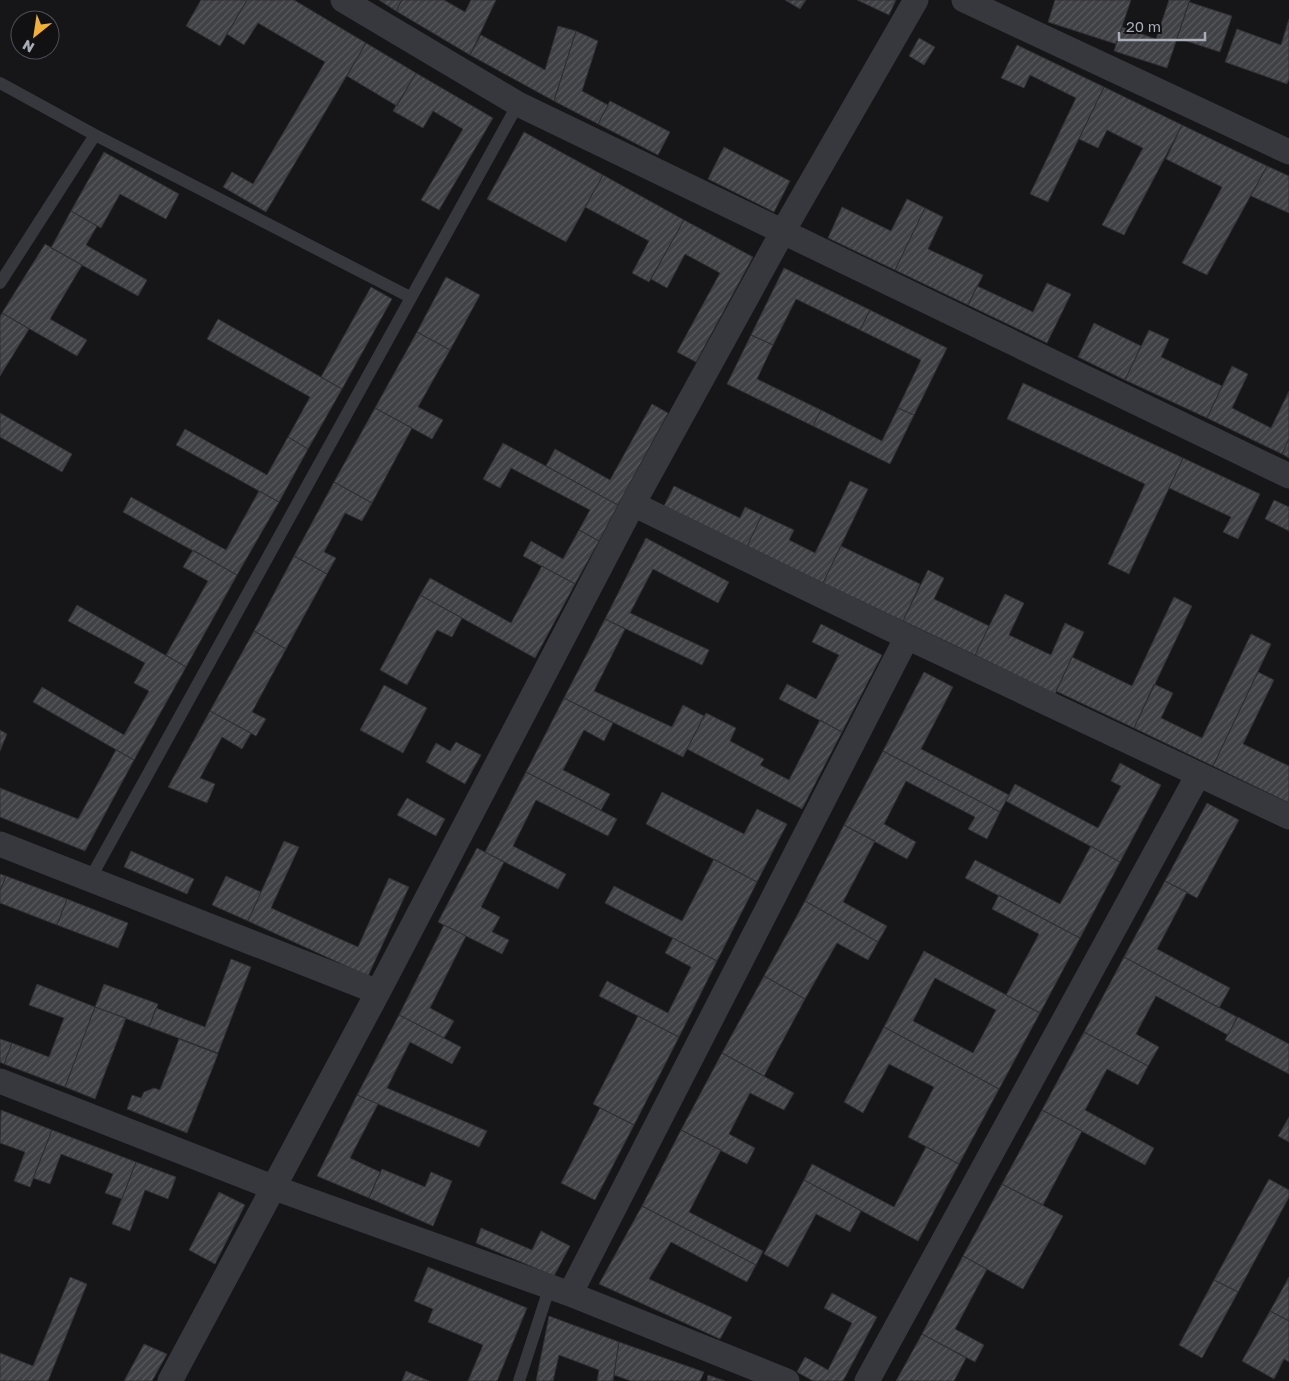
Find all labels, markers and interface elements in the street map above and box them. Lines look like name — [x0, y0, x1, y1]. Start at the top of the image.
north arrow — [10, 10, 60, 60]
scale bar — [1119, 10, 1205, 42]
text: 20 m — [1126, 17, 1161, 35]
text: N — [19, 37, 37, 57]

